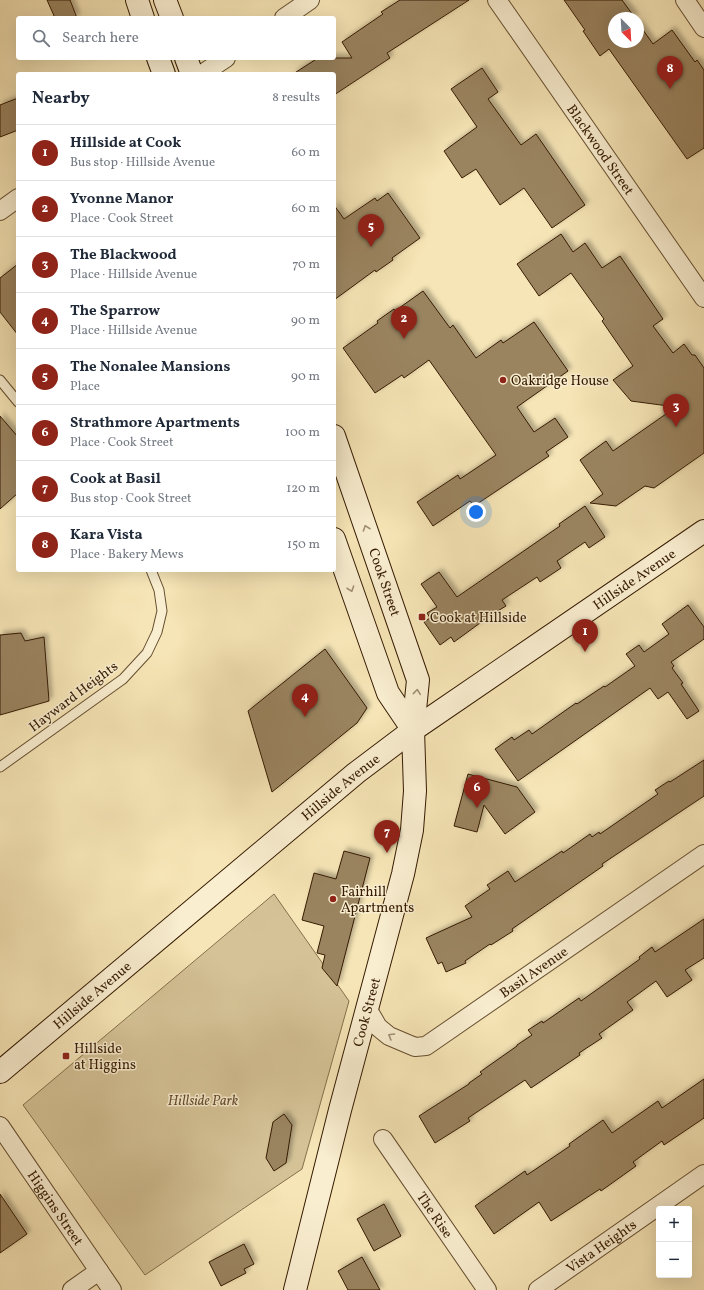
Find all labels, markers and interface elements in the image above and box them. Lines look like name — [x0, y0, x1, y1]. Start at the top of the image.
north arrow — [608, 12, 644, 48]
search box — [16, 16, 336, 60]
icon: search — [30, 27, 52, 49]
text: Search here — [62, 28, 139, 49]
pin: 8 — [657, 56, 683, 89]
text: Nearby — [32, 87, 90, 110]
text: 8 results — [272, 89, 320, 107]
street label: Blackwood Street — [561, 101, 638, 200]
text: Hillside at Cook — [70, 133, 181, 154]
text: 1 — [42, 144, 48, 162]
text: 60 m — [292, 144, 320, 162]
text: Bus stop · Hillside Avenue — [70, 154, 215, 172]
text: Yvonne Manor — [70, 189, 173, 210]
text: 2 — [42, 200, 48, 218]
text: 60 m — [292, 200, 320, 218]
text: Place · Cook Street — [70, 210, 174, 228]
pin: 5 — [358, 214, 384, 247]
text: The Blackwood — [70, 245, 177, 266]
text: 3 — [42, 256, 48, 274]
text: 70 m — [292, 256, 320, 274]
text: Place · Hillside Avenue — [70, 266, 197, 284]
text: The Sparrow — [70, 301, 160, 322]
pin: 2 — [391, 306, 417, 339]
text: 4 — [41, 312, 49, 330]
text: 90 m — [291, 312, 320, 330]
text: Place · Hillside Avenue — [70, 322, 197, 340]
text: The Nonalee Mansions — [70, 357, 230, 378]
text: 5 — [42, 368, 48, 386]
text: 90 m — [291, 368, 320, 386]
place label: Oakridge House — [511, 372, 609, 391]
marker: Oakridge House — [498, 375, 508, 385]
text: Place — [70, 378, 100, 396]
pin: 3 — [663, 394, 689, 427]
text: Strathmore Apartments — [70, 413, 240, 434]
text: 6 — [41, 424, 49, 442]
text: 100 m — [285, 424, 320, 442]
text: Place · Cook Street — [70, 434, 174, 452]
text: Cook at Basil — [70, 469, 161, 490]
text: 7 — [42, 480, 48, 498]
text: 120 m — [286, 480, 320, 498]
text: Bus stop · Cook Street — [70, 490, 192, 508]
your location — [466, 502, 486, 522]
text: Kara Vista — [70, 525, 143, 546]
one-way arrow — [362, 525, 371, 532]
text: 8 — [41, 536, 49, 554]
text: 150 m — [287, 536, 320, 554]
street label: Hillside Avenue — [590, 545, 680, 615]
text: Place · Bakery Mews — [70, 546, 183, 564]
street label: Cook Street — [363, 546, 404, 619]
one-way arrow — [347, 585, 355, 592]
place label: Cook at Hillside — [430, 609, 527, 628]
marker: Cook at Hillside — [417, 612, 427, 622]
pin: 1 — [572, 619, 598, 652]
street label: Hayward Heights — [26, 657, 122, 737]
pin: 4 — [292, 684, 318, 717]
one-way arrow — [412, 689, 421, 695]
street label: Hillside Avenue — [298, 750, 385, 826]
pin: 6 — [464, 775, 490, 808]
pin: 7 — [374, 820, 400, 853]
place label: Fairhill Apartments — [341, 883, 414, 918]
marker: Fairhill Apartments — [328, 894, 338, 904]
street label: Basil Avenue — [496, 943, 572, 1003]
street label: Hillside Avenue — [50, 957, 136, 1034]
street label: Cook Street — [349, 975, 386, 1049]
one-way arrow — [388, 1034, 395, 1041]
place label: Hillside at Higgins — [74, 1040, 136, 1075]
marker: Hillside at Higgins — [61, 1051, 71, 1061]
park label: Hillside Park — [168, 1092, 239, 1111]
street label: Higgins Street — [22, 1167, 87, 1250]
street label: The Rise — [411, 1189, 457, 1243]
map controls — [656, 1206, 692, 1278]
button: + — [656, 1206, 692, 1242]
street label: Vista Heights — [563, 1216, 641, 1278]
button: − — [656, 1242, 692, 1278]

